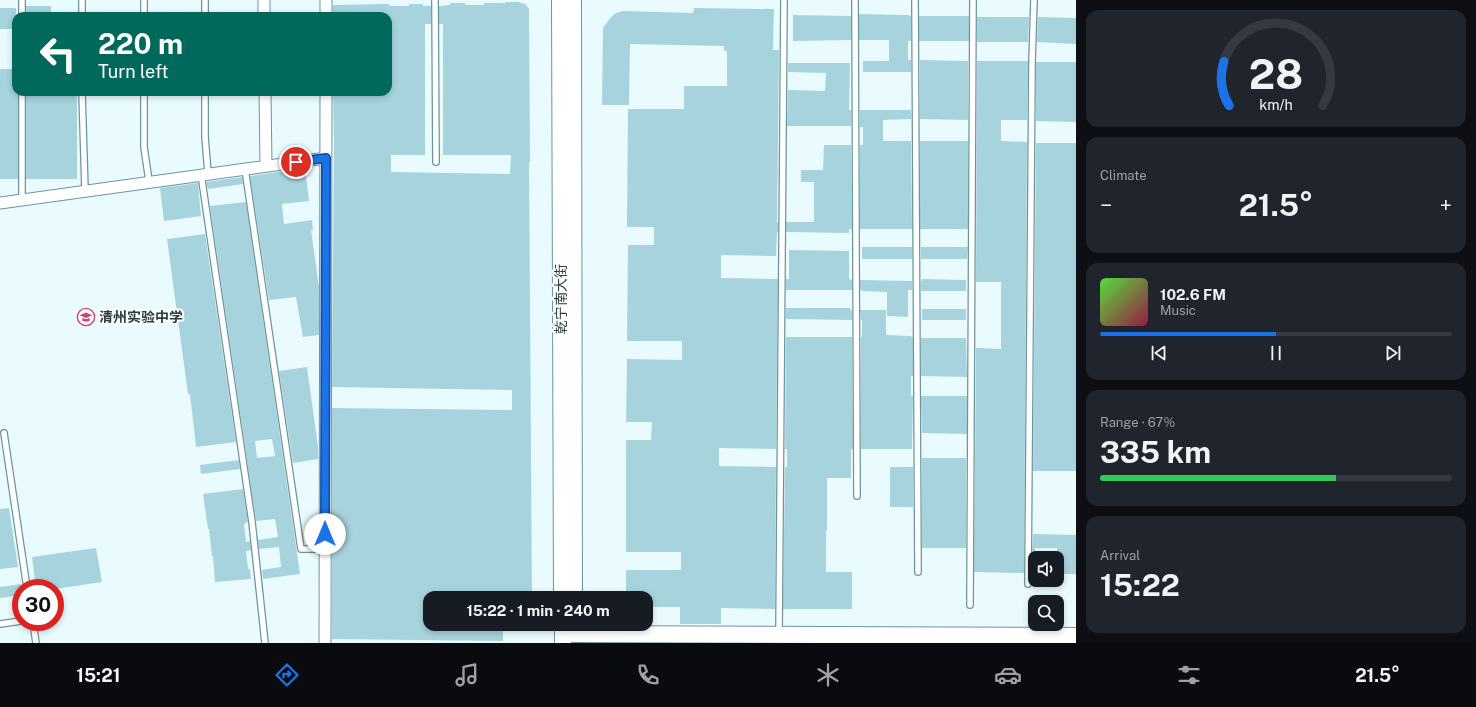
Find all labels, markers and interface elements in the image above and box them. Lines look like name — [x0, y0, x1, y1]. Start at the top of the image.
text: 220 m — [98, 27, 183, 60]
icon: left — [32, 28, 84, 80]
text: 28 — [1249, 49, 1303, 98]
text: Turn left — [98, 61, 168, 82]
text: km/h — [1259, 96, 1293, 113]
pin — [279, 145, 313, 179]
icon: arrive — [285, 151, 307, 173]
text: Climate — [1100, 168, 1147, 183]
text: 21.5° — [1239, 187, 1313, 223]
text: − — [1100, 192, 1112, 218]
text: + — [1440, 192, 1452, 218]
street label: 乾宁南大街 — [553, 264, 569, 334]
text: 102.6 FM — [1160, 286, 1226, 303]
text: Music — [1160, 303, 1196, 318]
school or university icon: 清州实验中学 — [76, 307, 96, 327]
place label: 清州实验中学 — [99, 309, 183, 325]
icon: previous — [1148, 342, 1170, 364]
icon: pause — [1265, 342, 1287, 364]
icon: next — [1382, 342, 1404, 364]
text: Range · 67% — [1100, 415, 1175, 430]
text: 335 km — [1100, 434, 1211, 470]
position arrow — [304, 513, 346, 555]
text: Arrival — [1100, 548, 1140, 563]
map controls — [1028, 551, 1064, 631]
button: sound — [1028, 551, 1064, 587]
text: 15:22 — [1100, 567, 1180, 603]
speed limit sign: 30 — [12, 579, 64, 631]
button: search — [1028, 595, 1064, 631]
text: 15:22 · 1 min · 240 m — [466, 602, 610, 619]
icon: directions — [273, 661, 301, 689]
icon: music — [453, 661, 481, 689]
icon: phone — [634, 661, 662, 689]
icon: climate — [814, 661, 842, 689]
icon: car — [994, 661, 1022, 689]
icon: filters — [1175, 661, 1203, 689]
text: 15:21 — [76, 665, 120, 686]
text: 21.5° — [1355, 665, 1400, 686]

